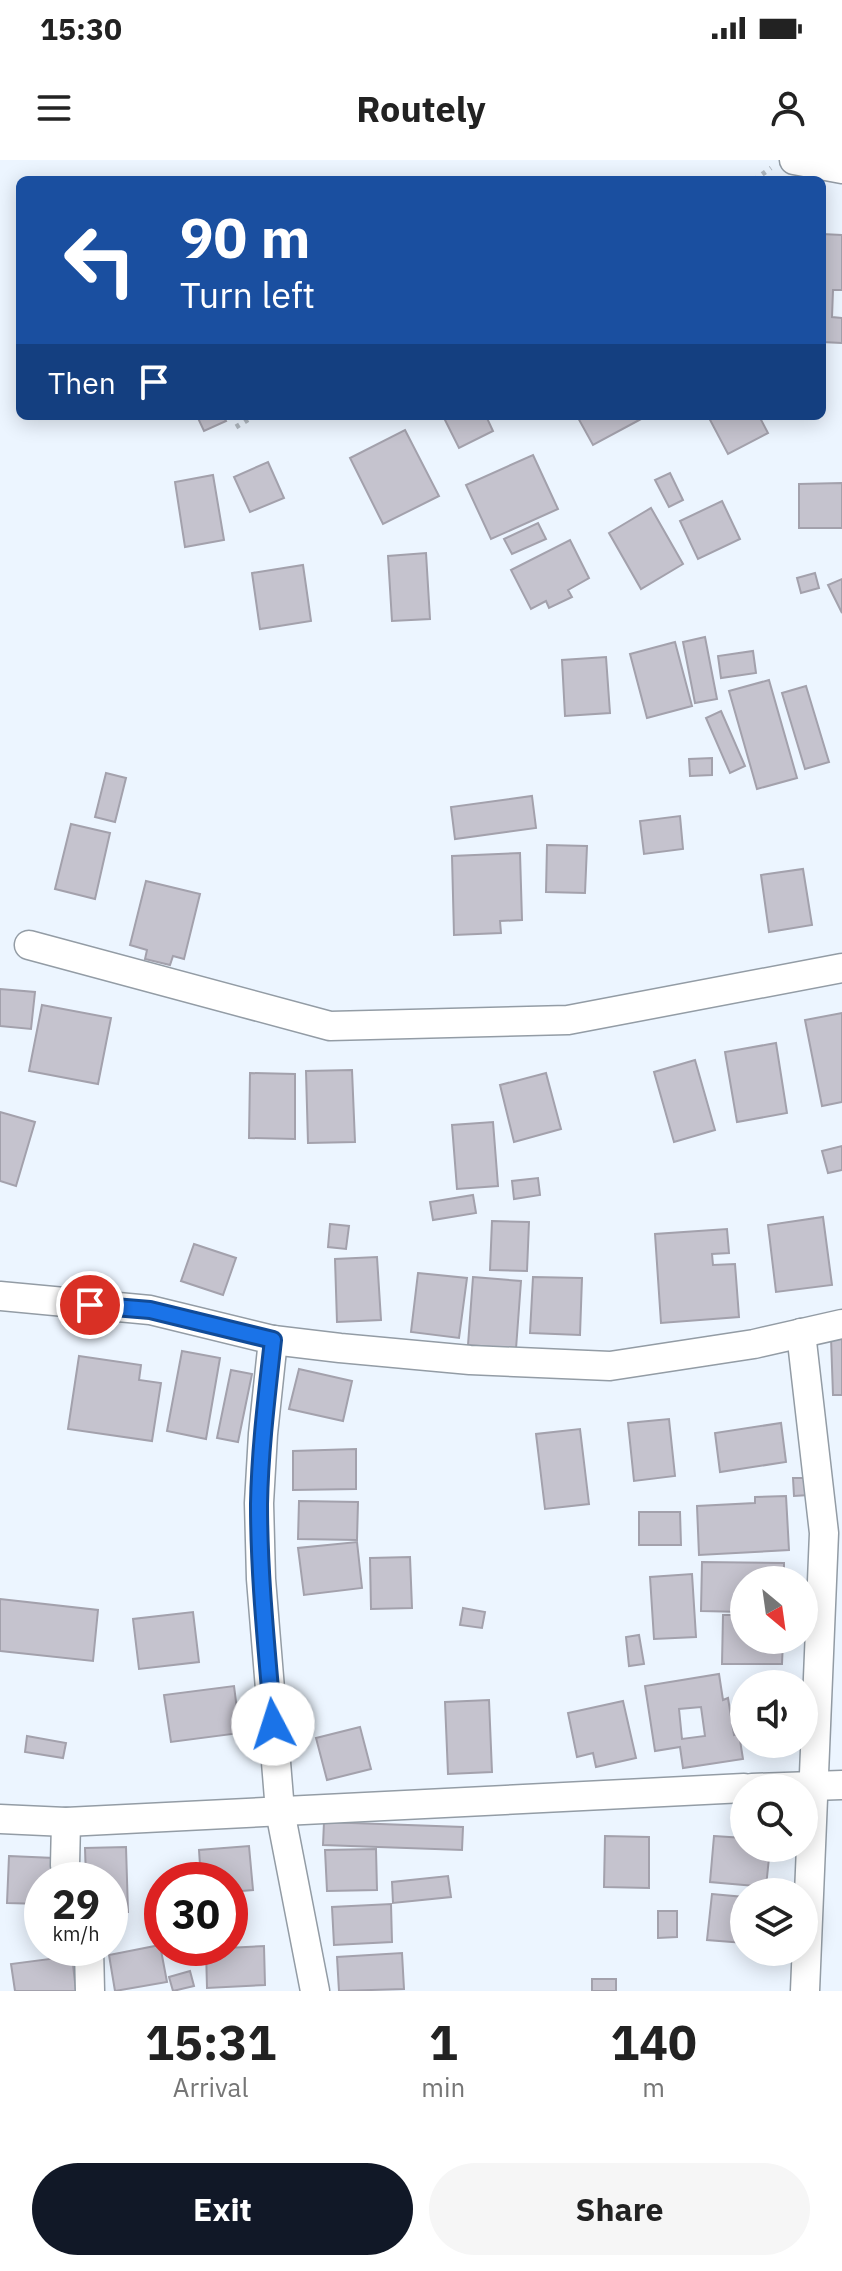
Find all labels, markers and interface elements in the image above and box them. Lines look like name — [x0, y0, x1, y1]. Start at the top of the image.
text: 15:30 — [40, 9, 122, 48]
text: Routely — [356, 85, 486, 132]
icon: menu — [32, 86, 76, 130]
icon: person — [766, 86, 810, 130]
text: 90 m — [180, 201, 310, 273]
icon: left — [48, 208, 152, 312]
text: Turn left — [180, 271, 315, 318]
icon: arrive — [132, 360, 176, 404]
text: Then — [48, 363, 116, 402]
pin — [56, 1271, 124, 1339]
icon: arrive — [68, 1283, 112, 1327]
north arrow — [730, 1566, 818, 1654]
map controls — [730, 1566, 818, 1966]
button: sound — [730, 1670, 818, 1758]
position arrow — [231, 1682, 315, 1766]
button: search — [730, 1774, 818, 1862]
speed limit sign: 30 — [144, 1862, 248, 1966]
text: 29 — [52, 1878, 100, 1930]
button: layers — [730, 1878, 818, 1966]
text: km/h — [52, 1920, 100, 1947]
text: 15:31 — [145, 2011, 276, 2073]
text: 1 — [429, 2011, 458, 2073]
text: 140 — [610, 2011, 697, 2073]
text: Arrival — [173, 2070, 249, 2104]
text: min — [421, 2070, 465, 2104]
text: m — [642, 2070, 665, 2104]
button: Exit — [32, 2163, 413, 2255]
button: Share — [429, 2163, 810, 2255]

